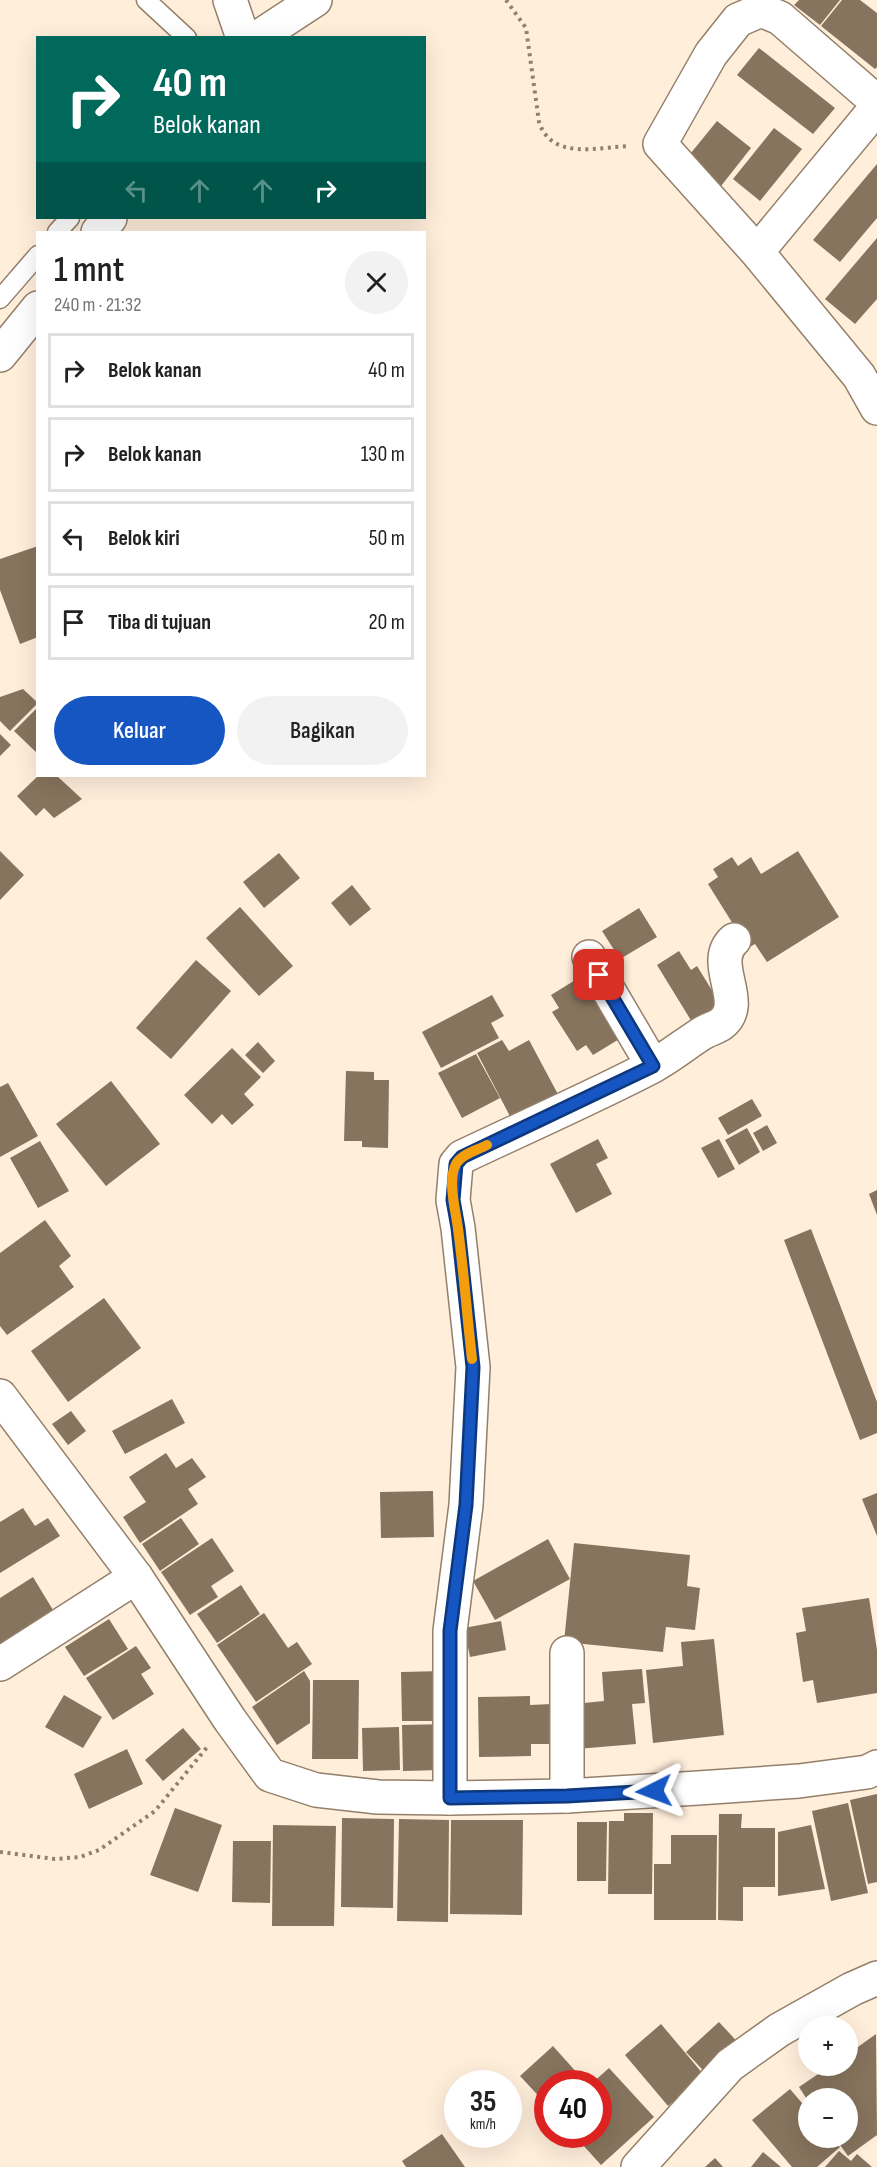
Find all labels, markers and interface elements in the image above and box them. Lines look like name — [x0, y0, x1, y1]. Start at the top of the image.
text: 40 m — [153, 58, 227, 109]
icon: right — [54, 60, 132, 138]
text: Belok kanan — [153, 109, 261, 141]
icon: left — [120, 174, 153, 207]
icon: ahead — [183, 174, 216, 207]
icon: ahead — [246, 174, 279, 207]
icon: right — [309, 174, 342, 207]
text: 1 mnt — [54, 249, 124, 292]
button: close — [345, 251, 408, 314]
text: 240 m · 21:32 — [54, 293, 141, 317]
icon: right — [57, 354, 90, 387]
text: Belok kanan — [108, 357, 201, 384]
text: 40 m — [368, 357, 405, 384]
icon: right — [57, 438, 90, 471]
text: Belok kanan — [108, 441, 201, 468]
text: 130 m — [361, 441, 405, 468]
icon: left — [57, 522, 90, 555]
text: Belok kiri — [108, 525, 180, 552]
text: 50 m — [369, 525, 405, 552]
icon: arrive — [57, 606, 90, 639]
text: Tiba di tujuan — [108, 609, 211, 636]
text: 20 m — [369, 609, 405, 636]
button: Keluar — [54, 696, 225, 765]
button: Bagikan — [237, 696, 408, 765]
pin — [573, 949, 624, 1000]
icon: arrive — [582, 958, 615, 991]
position arrow — [622, 1759, 686, 1823]
map controls — [798, 2016, 858, 2148]
button: + — [798, 2016, 858, 2076]
speed limit sign: 40 — [534, 2070, 612, 2148]
text: 35 — [470, 2084, 496, 2120]
button: − — [798, 2088, 858, 2148]
text: km/h — [470, 2115, 496, 2134]

